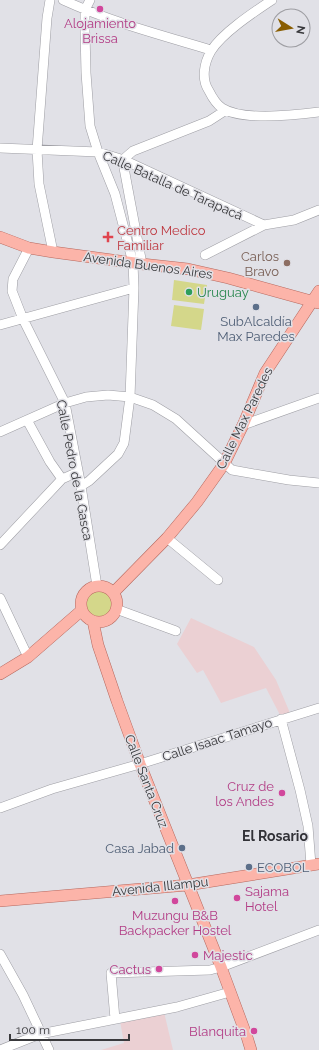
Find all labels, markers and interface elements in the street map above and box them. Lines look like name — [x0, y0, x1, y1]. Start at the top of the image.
marker: Alojamiento Brissa — [95, 4, 105, 14]
north arrow — [271, 8, 311, 48]
place label: Alojamiento Brissa — [64, 16, 136, 46]
text: N — [293, 24, 308, 35]
street label: Calle Batalla de Tarapacá — [100, 148, 245, 223]
place label: Centro Medico Familiar — [117, 223, 206, 253]
marker: Centro Medico Familiar — [102, 231, 114, 243]
street label: Avenida Buenos Aires — [83, 249, 213, 282]
place label: Carlos Bravo — [241, 249, 279, 279]
marker: Carlos Bravo — [282, 258, 292, 268]
place label: Uruguay — [197, 285, 249, 300]
marker: Uruguay — [184, 287, 194, 297]
marker: SubAlcaldía Max Paredes — [251, 302, 261, 312]
place label: SubAlcaldía Max Paredes — [217, 314, 295, 344]
street label: Calle Max Paredes — [213, 365, 276, 472]
street label: Calle Pedro de la Gasca — [54, 398, 96, 542]
street label: Calle Isaac Tamayo — [160, 715, 274, 764]
street label: Calle Santa Cruz — [122, 732, 171, 830]
place label: Cruz de los Andes — [215, 779, 274, 809]
marker: Cruz de los Andes — [277, 788, 287, 798]
district label: El Rosario — [242, 828, 308, 844]
place label: Casa Jabad — [105, 841, 174, 856]
marker: Casa Jabad — [177, 843, 187, 853]
place label: ECOBOL — [257, 860, 310, 875]
marker: ECOBOL — [244, 862, 254, 872]
street label: Avenida Illampu — [111, 874, 209, 899]
place label: Sajama Hotel — [245, 884, 289, 914]
marker: Sajama Hotel — [232, 893, 242, 903]
marker: Muzungu B&B Backpacker Hostel — [170, 896, 180, 906]
place label: Muzungu B&B Backpacker Hostel — [119, 908, 232, 938]
place label: Majestic — [203, 948, 253, 963]
marker: Majestic — [190, 950, 200, 960]
place label: Cactus — [110, 962, 151, 977]
marker: Cactus — [154, 964, 164, 974]
scale bar — [10, 1016, 129, 1042]
text: 100 m — [16, 1023, 50, 1037]
place label: Blanquita — [189, 1024, 246, 1039]
marker: Blanquita — [249, 1026, 259, 1036]

